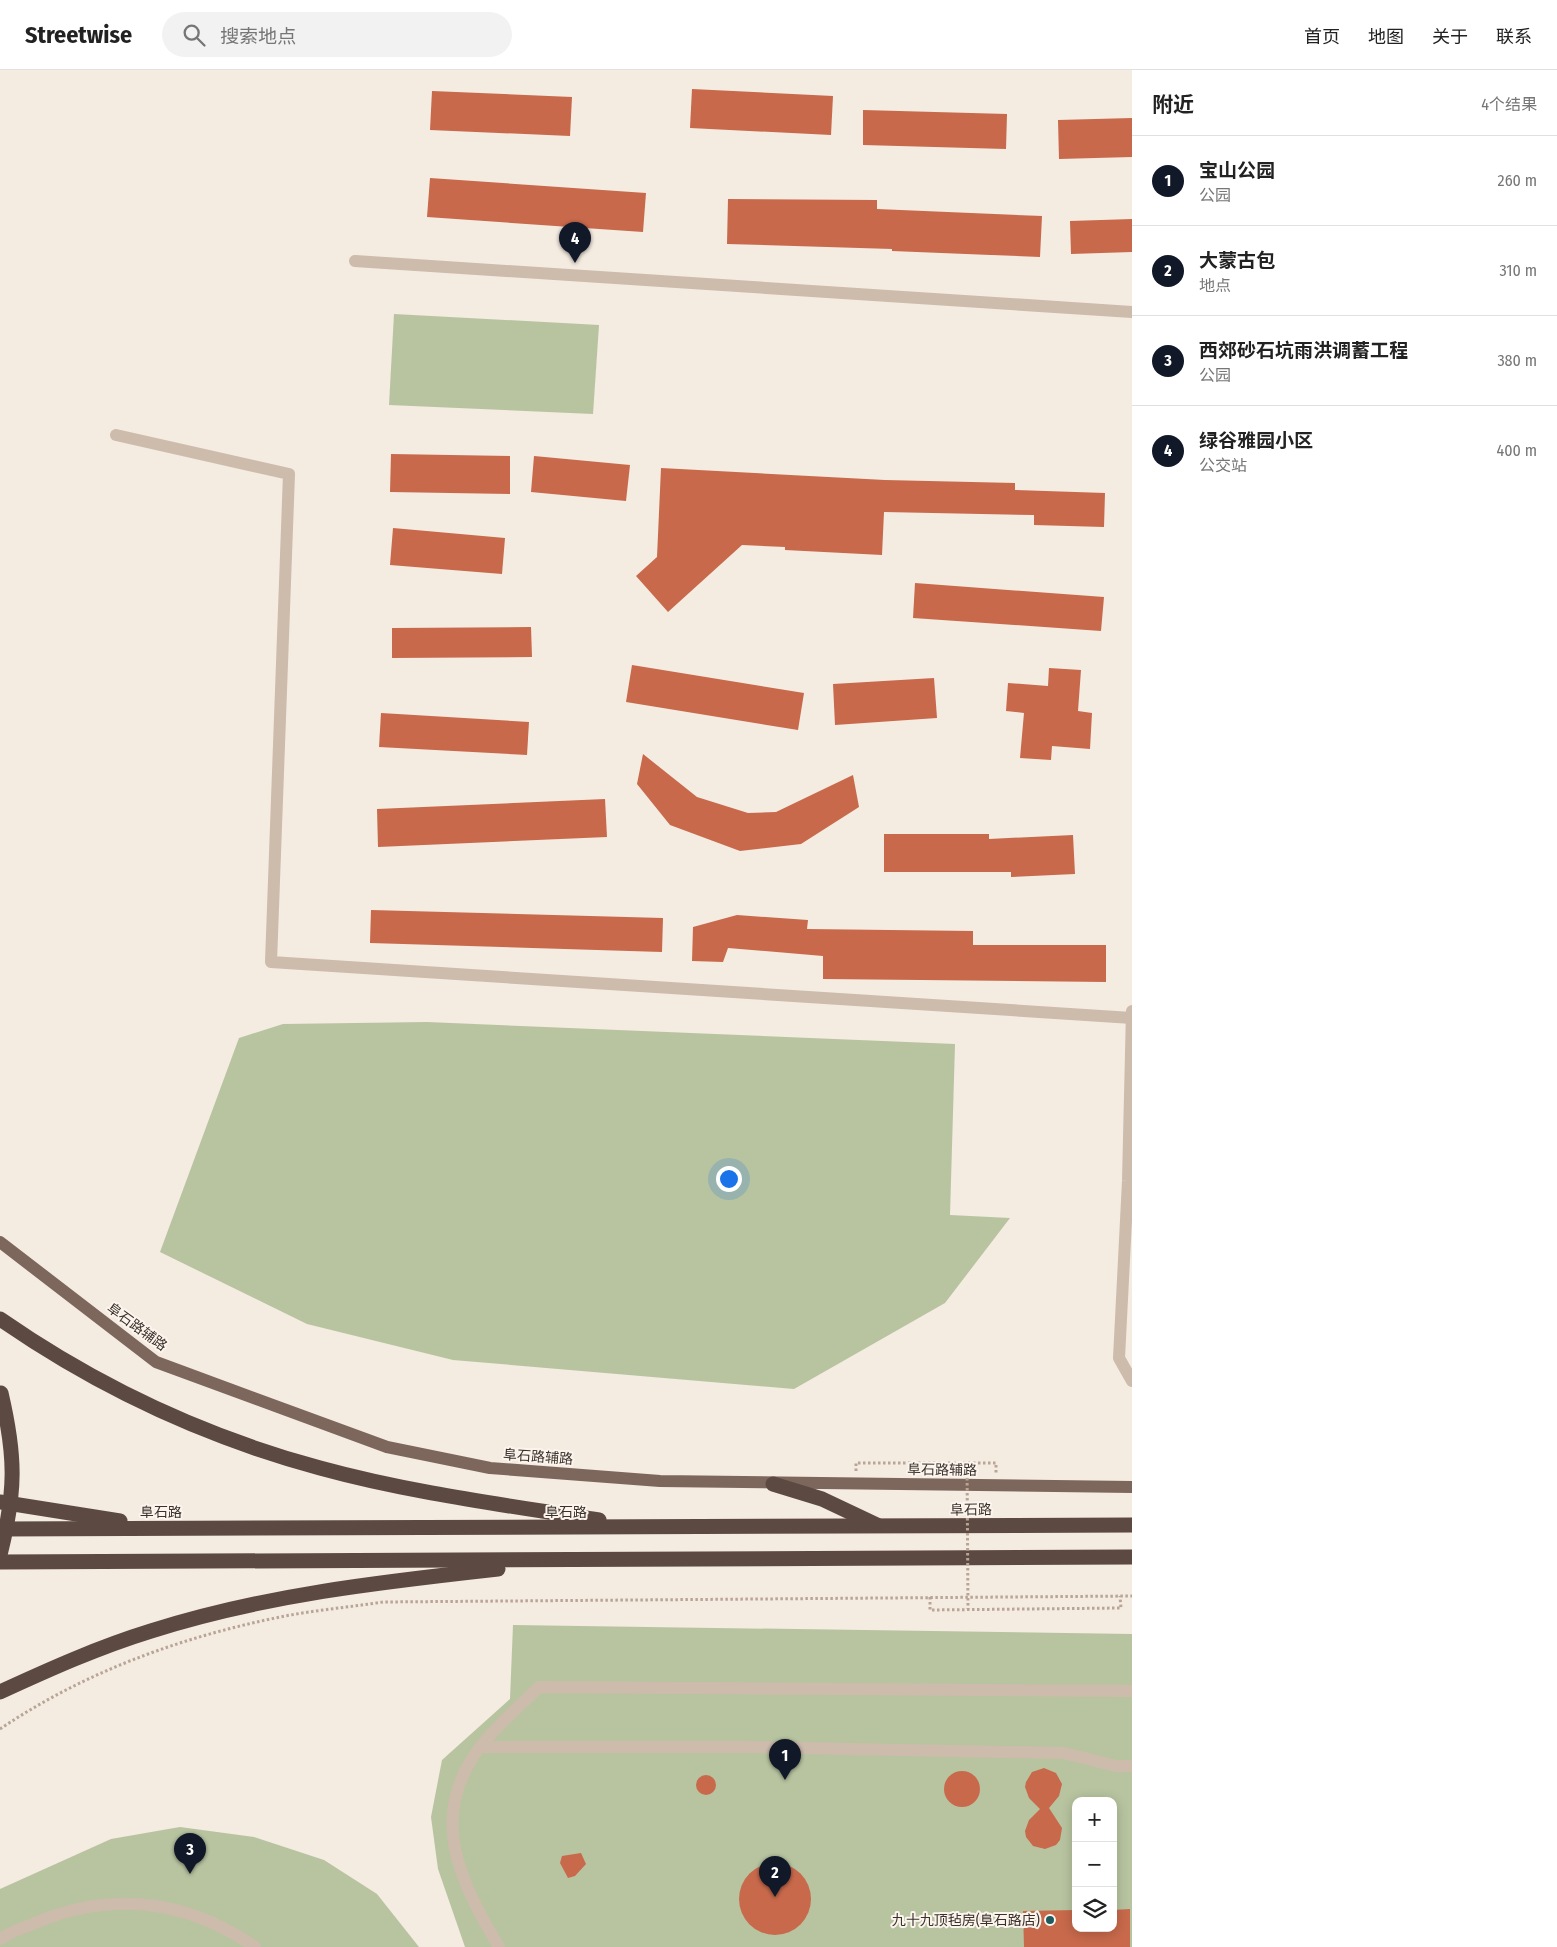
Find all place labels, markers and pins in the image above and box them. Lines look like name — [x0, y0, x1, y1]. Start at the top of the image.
pin: 4 — [559, 222, 591, 263]
pin: 1 — [769, 1739, 801, 1780]
pin: 3 — [174, 1833, 206, 1874]
pin: 2 — [759, 1856, 791, 1897]
place label: 九十九顶毡房(阜石路店) — [892, 1912, 1040, 1929]
marker: 九十九顶毡房(阜石路店) — [1044, 1914, 1056, 1926]

